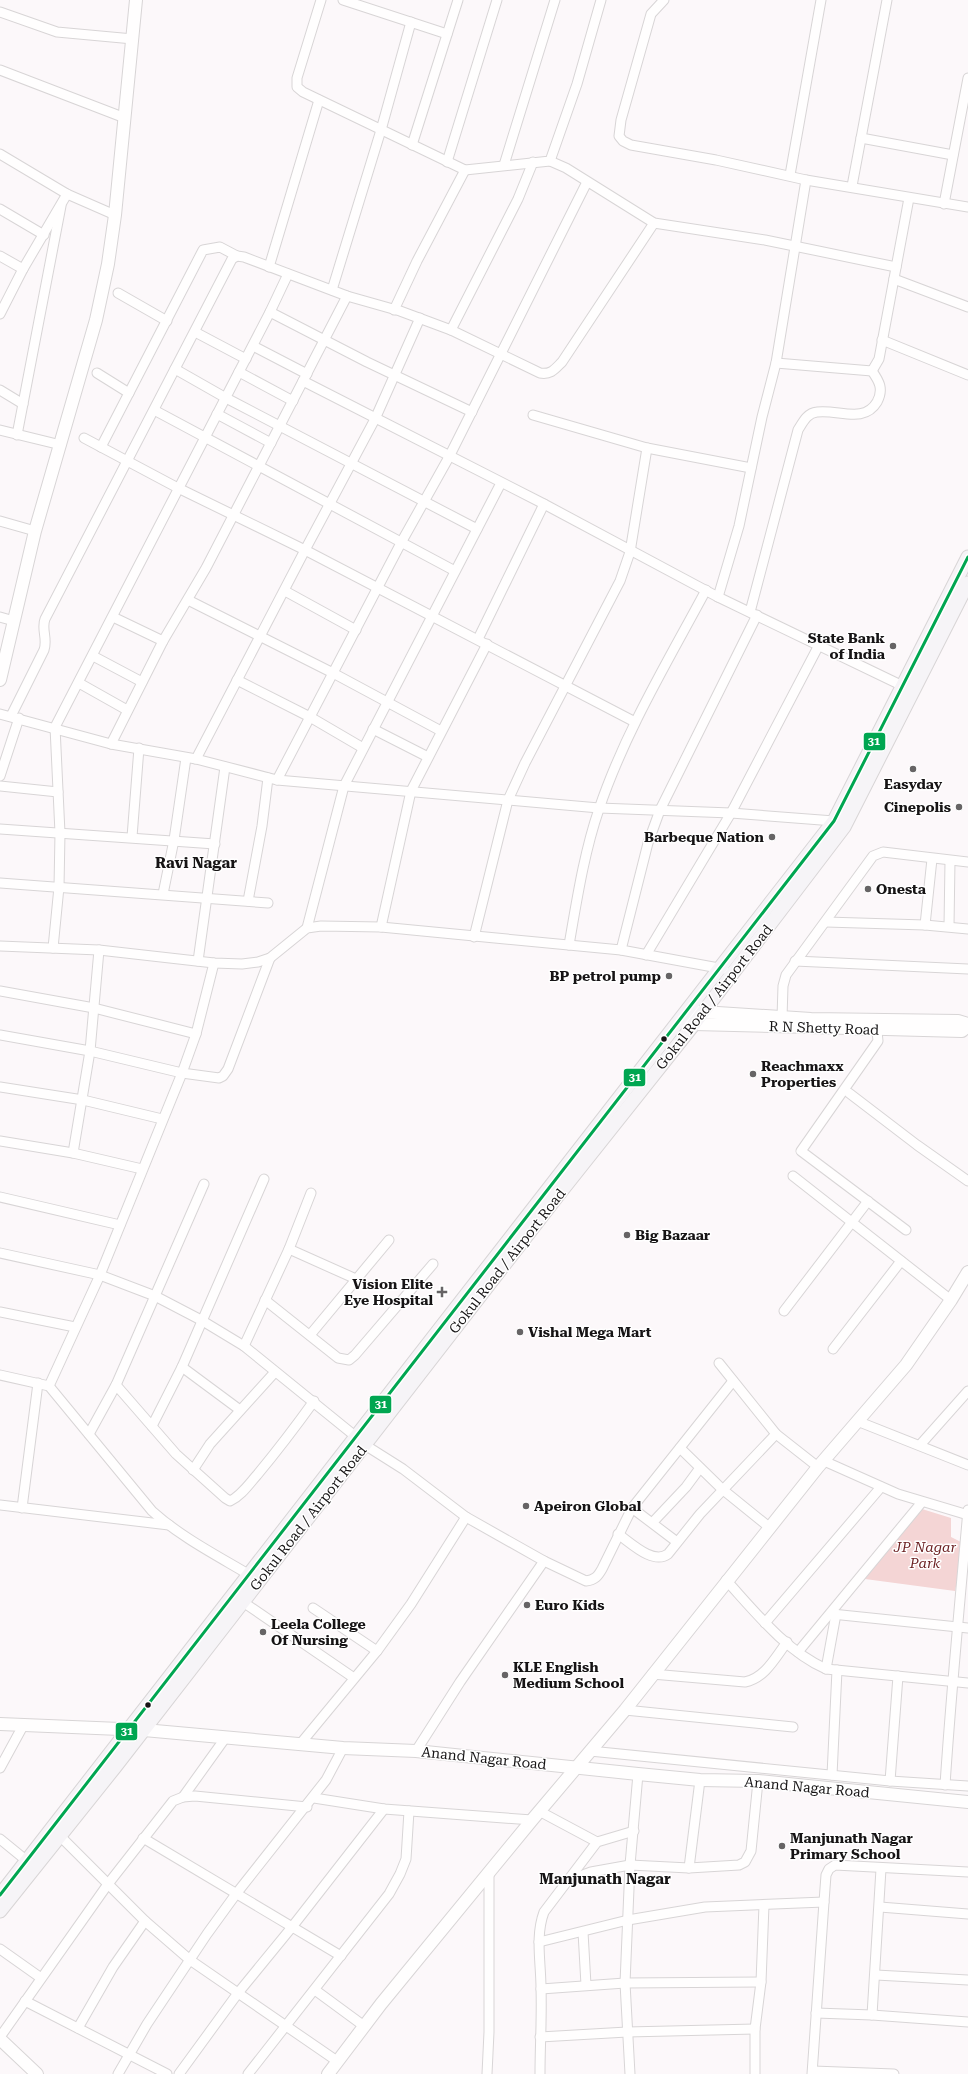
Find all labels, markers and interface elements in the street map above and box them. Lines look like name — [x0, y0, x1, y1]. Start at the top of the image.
place label: State Bank of India — [808, 630, 886, 662]
marker: State Bank of India — [888, 641, 898, 651]
line badge: 31 — [863, 732, 886, 751]
text: 31 — [868, 735, 880, 748]
marker: Easyday — [908, 764, 918, 774]
place label: Easyday — [884, 776, 943, 792]
place label: Cinepolis — [884, 799, 951, 815]
marker: Cinepolis — [954, 802, 964, 812]
place label: Barbeque Nation — [644, 829, 765, 845]
marker: Barbeque Nation — [767, 832, 777, 842]
district label: Ravi Nagar — [155, 854, 237, 872]
place label: Onesta — [876, 881, 927, 897]
marker: Onesta — [863, 884, 873, 894]
street label: Gokul Road / Airport Road — [652, 921, 776, 1073]
place label: BP petrol pump — [549, 968, 661, 984]
marker: BP petrol pump — [664, 971, 674, 981]
street label: R N Shetty Road — [769, 1018, 879, 1038]
unlabelled marker — [659, 1034, 669, 1044]
place label: Reachmaxx Properties — [761, 1058, 844, 1090]
line badge: 31 — [623, 1068, 646, 1087]
marker: Reachmaxx Properties — [748, 1069, 758, 1079]
text: 31 — [629, 1071, 641, 1084]
street label: Gokul Road / Airport Road — [445, 1185, 569, 1337]
place label: Big Bazaar — [635, 1227, 711, 1243]
marker: Big Bazaar — [622, 1230, 632, 1240]
place label: Vision Elite Eye Hospital — [344, 1276, 433, 1308]
marker: Vision Elite Eye Hospital — [436, 1286, 448, 1298]
place label: Vishal Mega Mart — [528, 1324, 652, 1340]
marker: Vishal Mega Mart — [515, 1327, 525, 1337]
line badge: 31 — [369, 1395, 392, 1414]
text: 31 — [375, 1398, 387, 1411]
street label: Gokul Road / Airport Road — [246, 1442, 370, 1594]
place label: Apeiron Global — [534, 1498, 642, 1514]
marker: Apeiron Global — [521, 1501, 531, 1511]
park label: JP Nagar Park — [893, 1539, 956, 1571]
place label: Euro Kids — [535, 1597, 604, 1613]
marker: Euro Kids — [522, 1600, 532, 1610]
place label: Leela College Of Nursing — [271, 1616, 366, 1648]
marker: Leela College Of Nursing — [258, 1627, 268, 1637]
place label: KLE English Medium School — [513, 1659, 624, 1691]
marker: KLE English Medium School — [500, 1670, 510, 1680]
unlabelled marker — [143, 1700, 153, 1710]
line badge: 31 — [115, 1722, 138, 1741]
text: 31 — [121, 1725, 133, 1738]
street label: Anand Nagar Road — [421, 1743, 547, 1773]
street label: Anand Nagar Road — [744, 1774, 870, 1800]
place label: Manjunath Nagar Primary School — [790, 1830, 913, 1862]
marker: Manjunath Nagar Primary School — [777, 1841, 787, 1851]
district label: Manjunath Nagar — [539, 1870, 671, 1888]

